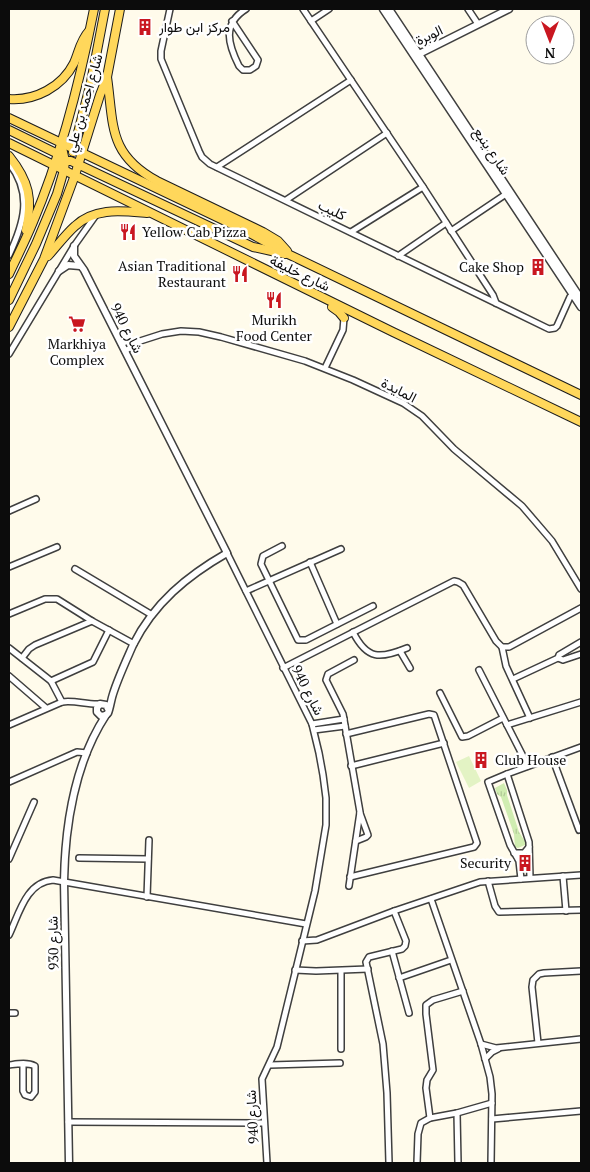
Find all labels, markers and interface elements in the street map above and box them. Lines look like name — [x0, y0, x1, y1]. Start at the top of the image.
north arrow — [525, 15, 575, 65]
building icon: مركز ابن طوار — [135, 17, 155, 37]
place label: مركز ابن طوار — [158, 17, 230, 36]
street label: الوبرة — [412, 20, 446, 49]
text: N — [544, 44, 555, 63]
street label: شارع احمد بن علي — [60, 51, 110, 155]
street label: شارع ينبع — [468, 123, 515, 179]
street label: كليب — [315, 195, 349, 224]
restaurant icon: Yellow Cab Pizza — [118, 222, 138, 242]
place label: Yellow Cab Pizza — [142, 222, 246, 241]
street label: شارع خليفة — [266, 250, 333, 297]
place label: Asian Traditional Restaurant — [118, 256, 227, 291]
place label: Cake Shop — [459, 257, 524, 276]
building icon: Cake Shop — [528, 257, 548, 277]
restaurant icon: Asian Traditional Restaurant — [230, 264, 250, 284]
restaurant icon: Murikh Food Center — [264, 290, 284, 310]
street label: شارع 940 — [105, 299, 148, 357]
place label: Murikh Food Center — [236, 310, 313, 345]
supermarket icon: Markhiya Complex — [67, 314, 87, 334]
place label: Markhiya Complex — [48, 334, 106, 369]
street label: المايدة — [378, 373, 420, 406]
street label: شارع 940 — [286, 661, 329, 719]
building icon: Club House — [471, 750, 491, 770]
place label: Club House — [495, 750, 566, 769]
place label: Security — [460, 853, 512, 872]
building icon: Security — [515, 853, 535, 873]
street label: شارع 930 — [43, 916, 64, 970]
street label: شارع 940 — [241, 1089, 264, 1144]

